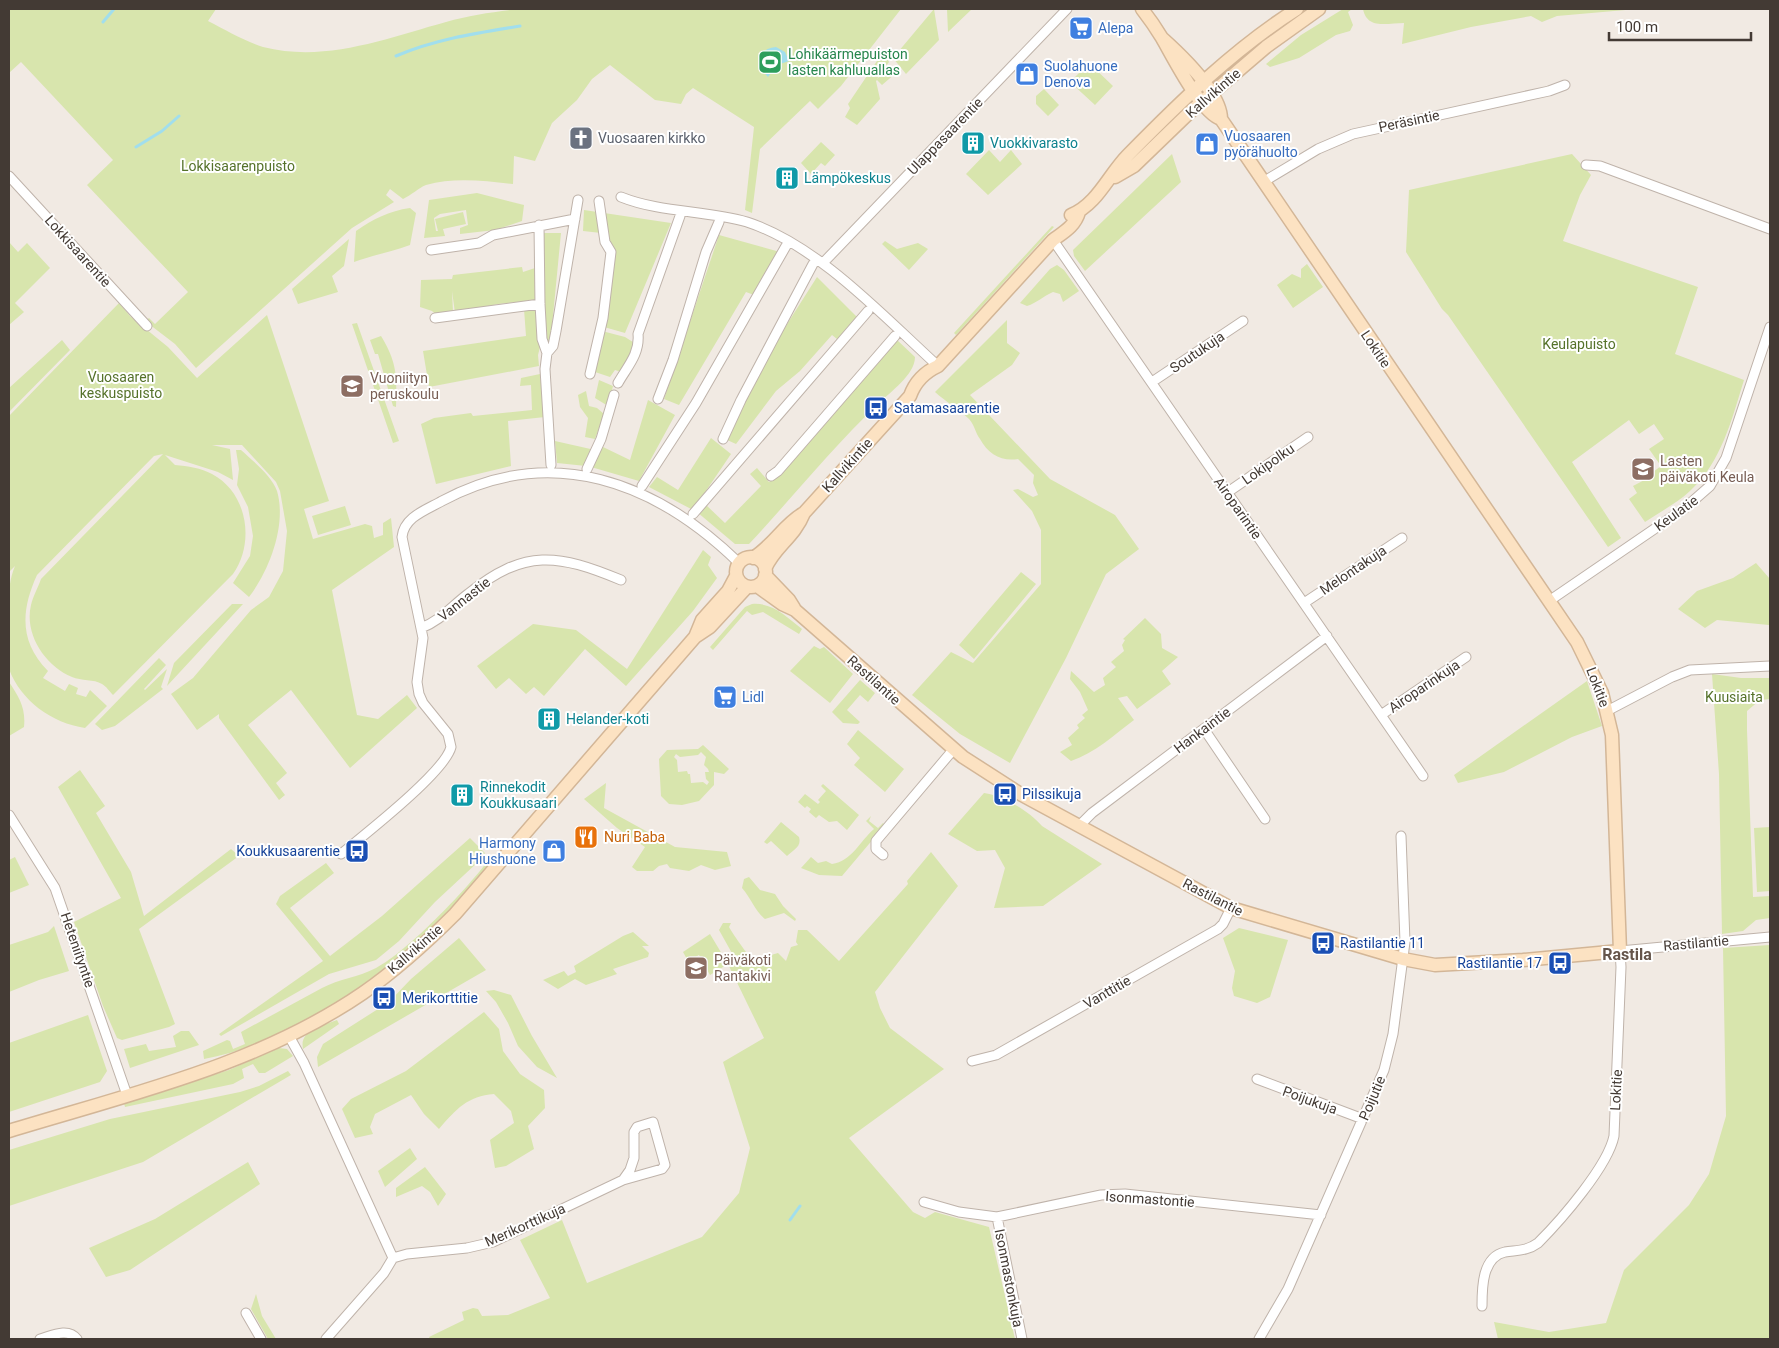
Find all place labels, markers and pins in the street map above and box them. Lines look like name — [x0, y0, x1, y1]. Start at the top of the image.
supermarket icon: Alepa — [1068, 15, 1094, 41]
place label: Alepa — [1098, 20, 1133, 36]
place label: Lohikäärmepuiston lasten kahluuallas — [788, 46, 908, 78]
sports icon: Lohikäärmepuiston lasten kahluuallas — [757, 49, 783, 75]
place label: Suolahuone Denova — [1044, 58, 1118, 90]
shop icon: Suolahuone Denova — [1014, 61, 1040, 87]
church icon: Vuosaaren kirkko — [568, 125, 594, 151]
place label: Vuosaaren pyörähuolto — [1224, 128, 1298, 160]
place label: Vuosaaren kirkko — [598, 130, 706, 146]
building icon: Vuokkivarasto — [960, 130, 986, 156]
shop icon: Vuosaaren pyörähuolto — [1194, 131, 1220, 157]
place label: Vuokkivarasto — [990, 135, 1078, 151]
building icon: Lämpökeskus — [774, 165, 800, 191]
place label: Lämpökeskus — [804, 170, 891, 186]
place label: Vuoniityn peruskoulu — [370, 370, 439, 402]
school or university icon: Vuoniityn peruskoulu — [339, 373, 365, 399]
bus stop icon: Satamasaarentie — [863, 395, 889, 421]
place label: Satamasaarentie — [894, 400, 1000, 416]
place label: Lasten päiväkoti Keula — [1660, 453, 1754, 485]
school or university icon: Lasten päiväkoti Keula — [1630, 456, 1656, 482]
supermarket icon: Lidl — [712, 684, 738, 710]
place label: Lidl — [742, 689, 764, 705]
building icon: Helander-koti — [536, 706, 562, 732]
place label: Helander-koti — [566, 711, 649, 727]
place label: Rinnekodit Koukkusaari — [480, 779, 557, 811]
bus stop icon: Pilssikuja — [992, 781, 1018, 807]
building icon: Rinnekodit Koukkusaari — [449, 782, 475, 808]
place label: Pilssikuja — [1022, 786, 1081, 802]
restaurant icon: Nuri Baba — [573, 824, 599, 850]
place label: Nuri Baba — [604, 829, 665, 845]
place label: Harmony Hiushuone — [469, 835, 536, 867]
bus stop icon: Koukkusaarentie — [344, 838, 370, 864]
shop icon: Harmony Hiushuone — [541, 838, 567, 864]
place label: Koukkusaarentie — [236, 843, 340, 859]
bus stop icon: Rastilantie 11 — [1310, 930, 1336, 956]
place label: Rastilantie 11 — [1340, 935, 1425, 951]
bus stop icon: Rastilantie 17 — [1547, 950, 1573, 976]
place label: Päiväkoti Rantakivi — [714, 952, 771, 984]
school or university icon: Päiväkoti Rantakivi — [683, 955, 709, 981]
place label: Rastilantie 17 — [1457, 955, 1542, 971]
bus stop icon: Merikorttitie — [371, 985, 397, 1011]
place label: Merikorttitie — [402, 990, 478, 1006]

